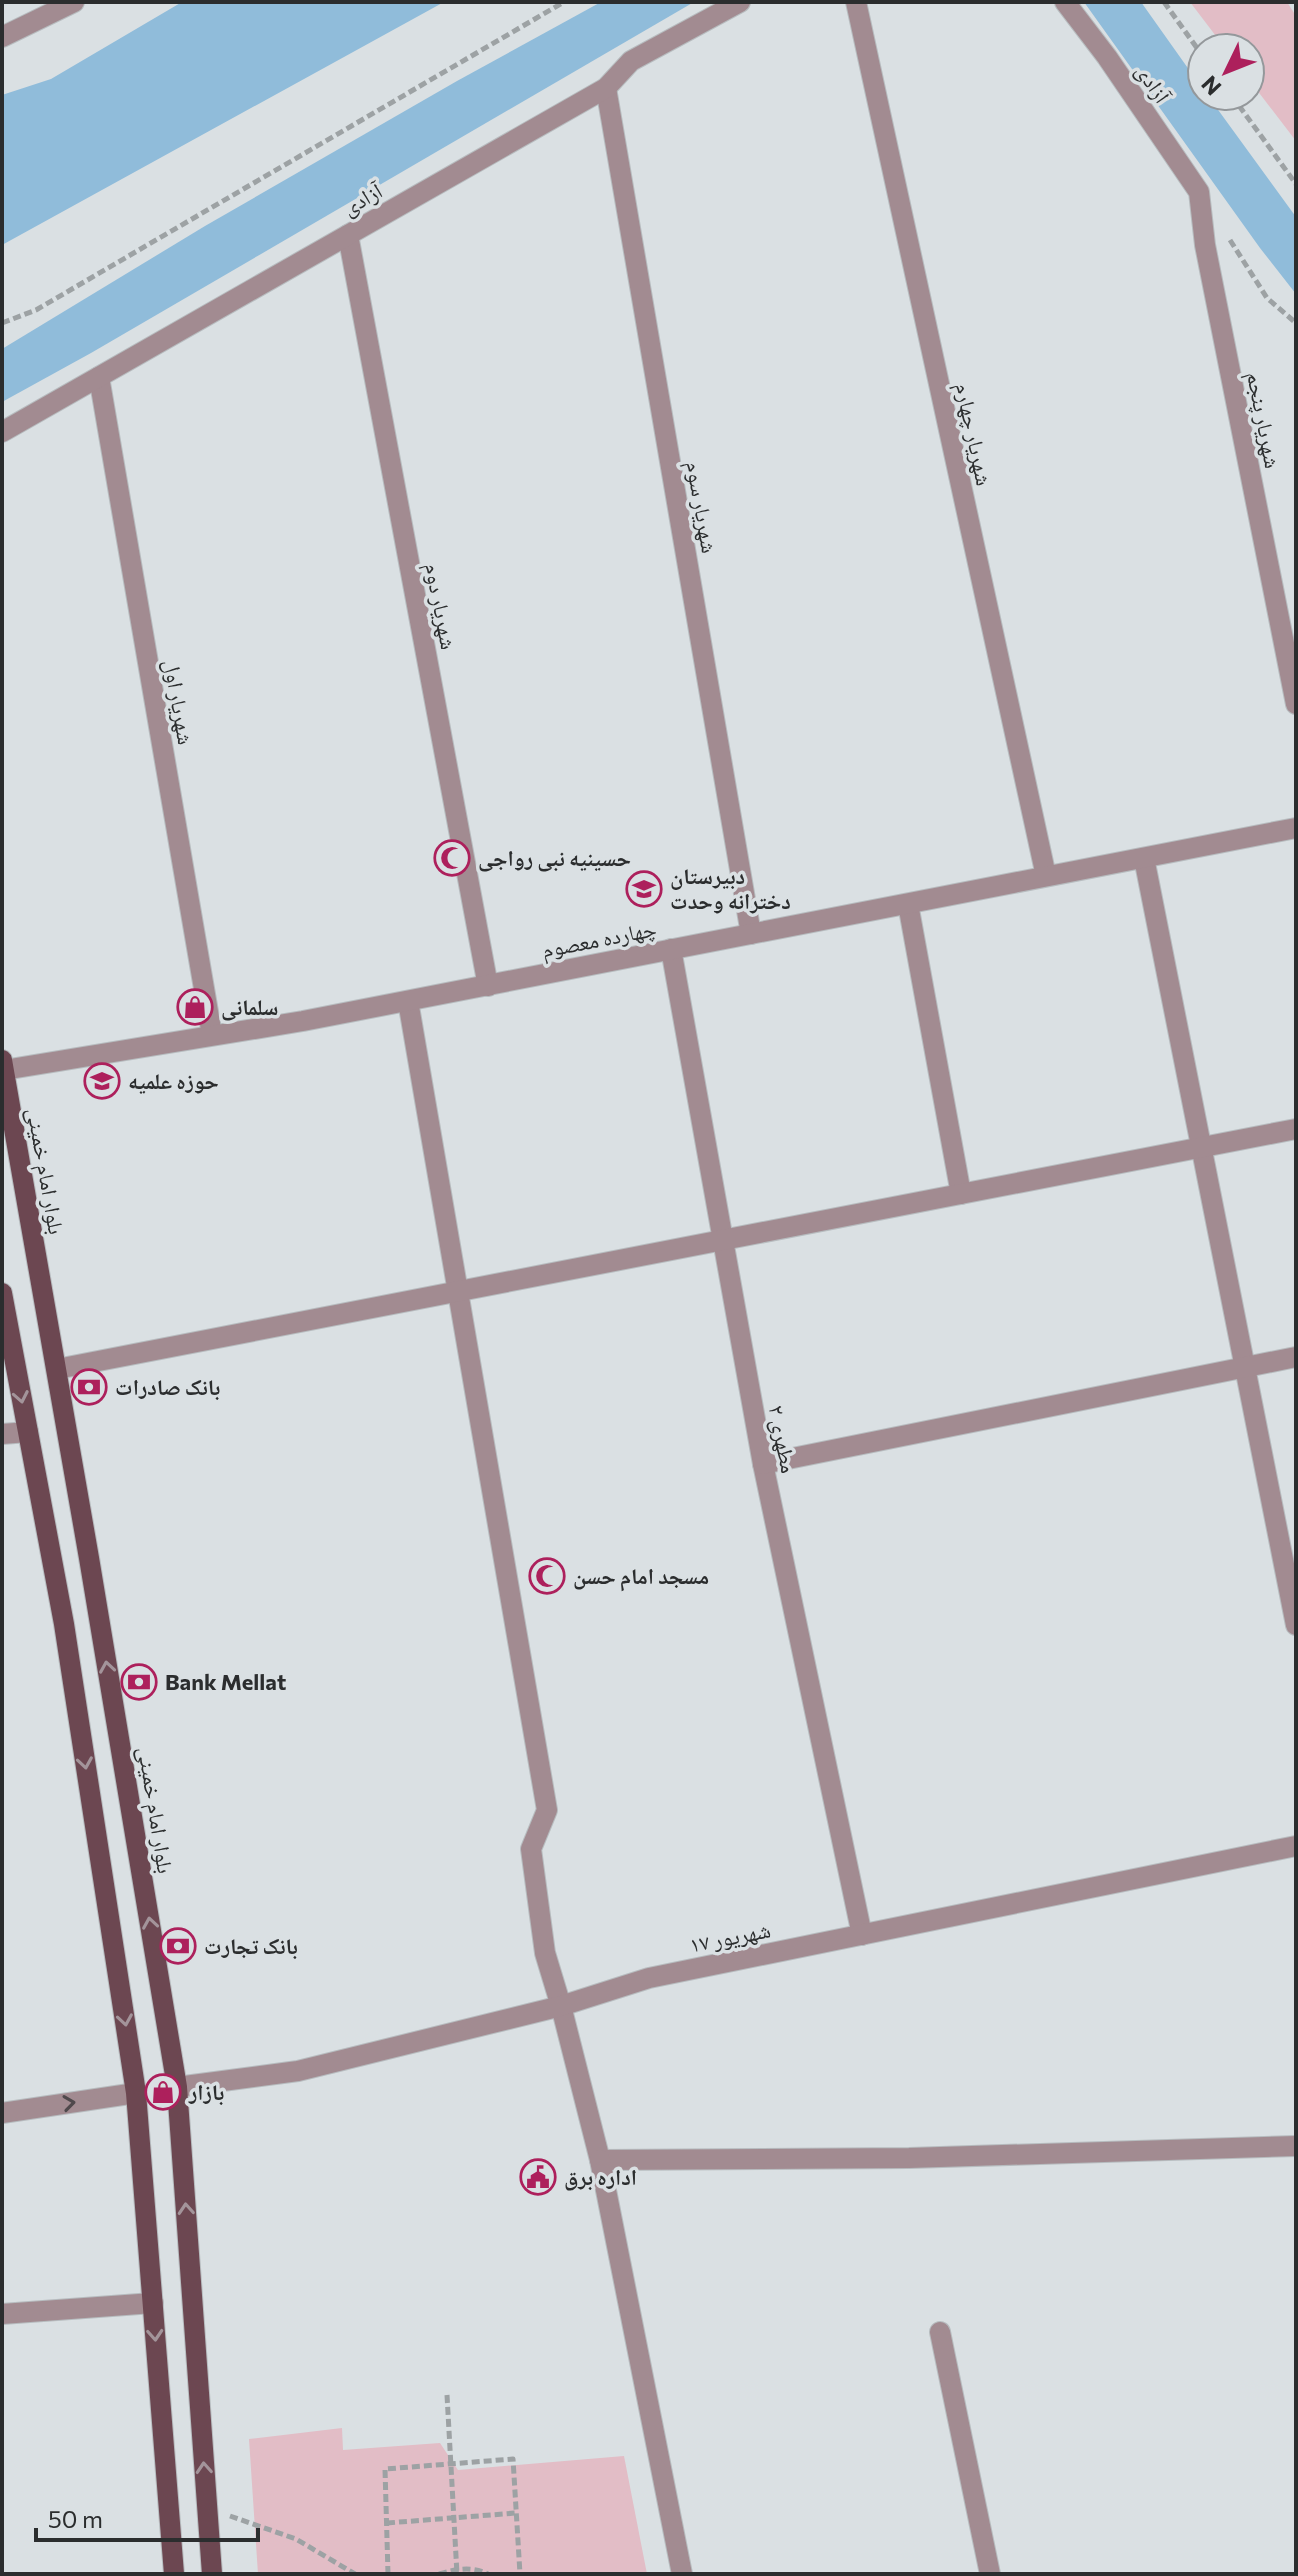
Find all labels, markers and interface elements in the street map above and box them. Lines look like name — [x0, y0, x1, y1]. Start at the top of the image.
north arrow — [1186, 32, 1266, 112]
street label: آزادی — [1130, 58, 1176, 108]
text: N — [1196, 71, 1227, 101]
street label: آزادی — [337, 176, 387, 222]
street label: شهریار پنجم — [1240, 369, 1287, 471]
street label: شهریار چهارم — [948, 380, 999, 488]
street label: شهریار سوم — [679, 459, 724, 555]
street label: شهریار دوم — [418, 560, 463, 652]
street label: شهریار اول — [158, 657, 200, 747]
mosque icon: حسینیه نبی رواجی — [433, 839, 471, 877]
place label: حسینیه نبی رواجی — [478, 844, 631, 872]
place label: دبیرستان دخترانه وحدت — [670, 862, 791, 914]
school or university icon: دبیرستان دخترانه وحدت — [625, 870, 663, 908]
street label: چهارده معصوم — [539, 914, 659, 965]
shop icon: سلمانی — [176, 988, 214, 1026]
place label: سلمانی — [221, 993, 278, 1021]
school or university icon: حوزه علمیه — [83, 1062, 121, 1100]
place label: حوزه علمیه — [128, 1067, 219, 1094]
street label: بلوار امام خمینی — [20, 1106, 71, 1237]
bank icon: بانک صادرات — [70, 1368, 108, 1406]
place label: بانک صادرات — [115, 1373, 220, 1401]
one-way arrow — [12, 1390, 29, 1404]
street label: مطهری ۲ — [763, 1403, 803, 1475]
mosque icon: مسجد امام حسن — [528, 1557, 566, 1595]
place label: مسجد امام حسن — [573, 1562, 709, 1592]
one-way arrow — [100, 1660, 117, 1674]
bank icon: Bank Mellat — [120, 1663, 158, 1701]
place label: Bank Mellat — [165, 1668, 286, 1695]
street label: بلوار امام خمینی — [131, 1745, 180, 1876]
one-way arrow — [76, 1757, 93, 1770]
street label: ۱۷ شهریور — [687, 1915, 773, 1958]
one-way arrow — [142, 1917, 159, 1930]
bank icon: بانک تجارت — [159, 1927, 197, 1965]
place label: بانک تجارت — [204, 1932, 298, 1960]
one-way arrow — [116, 2014, 133, 2027]
shop icon: بازار — [144, 2073, 182, 2111]
place label: بازار — [188, 2078, 224, 2106]
one-way arrow — [62, 2095, 76, 2112]
public building icon: اداره برق — [519, 2158, 557, 2196]
place label: اداره برق — [564, 2163, 637, 2191]
one-way arrow — [178, 2202, 195, 2215]
one-way arrow — [146, 2329, 163, 2342]
one-way arrow — [196, 2461, 213, 2474]
scale bar — [36, 2492, 258, 2542]
text: 50 m — [48, 2504, 103, 2533]

